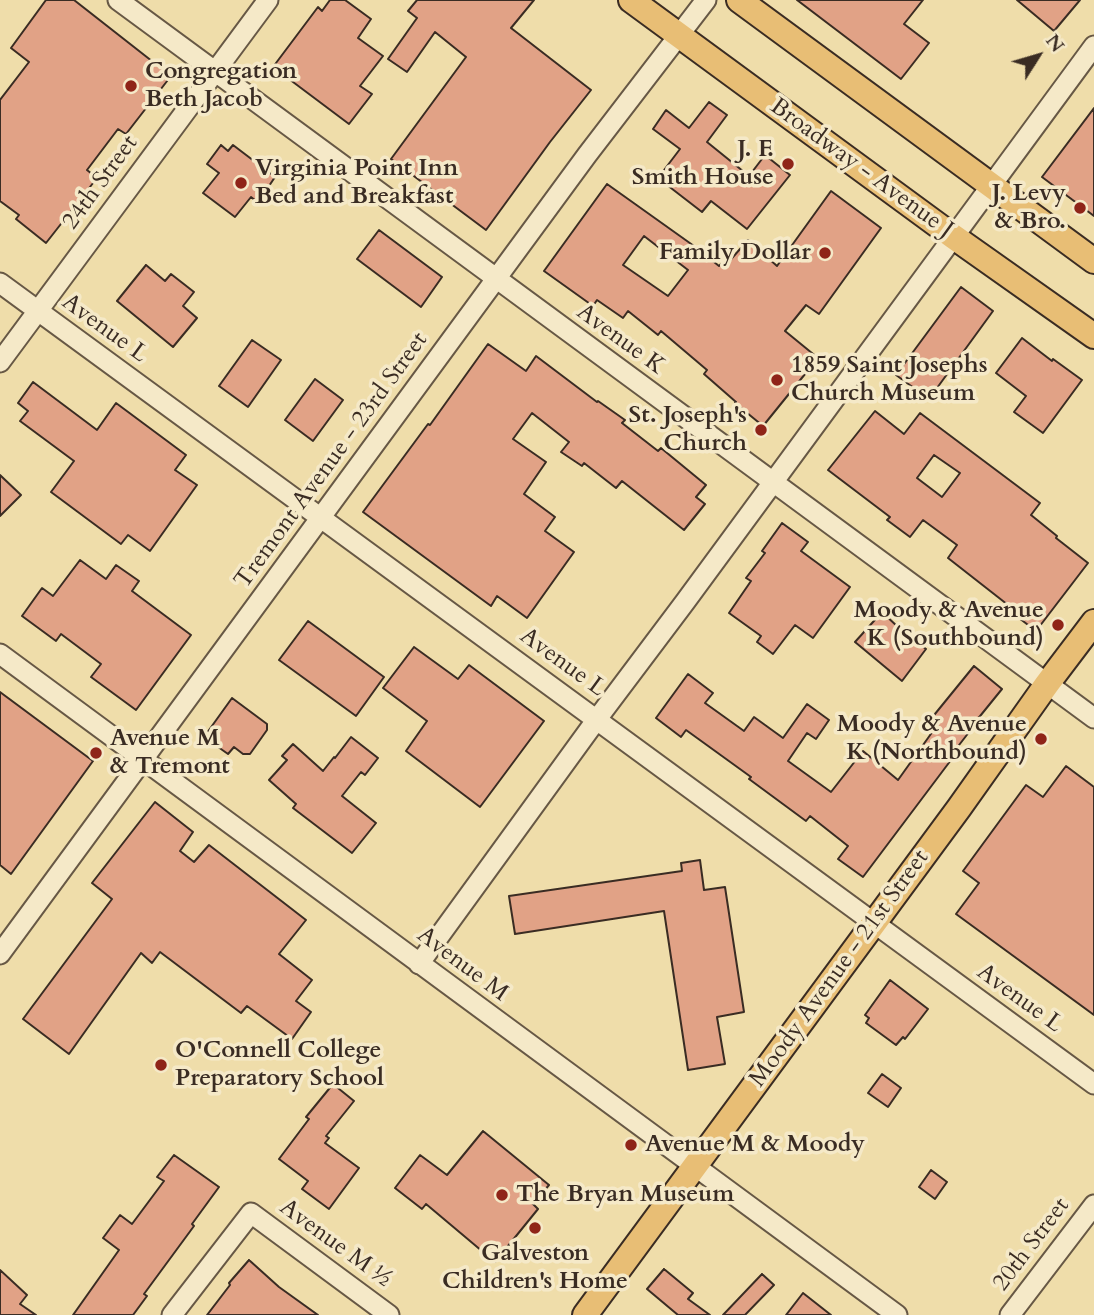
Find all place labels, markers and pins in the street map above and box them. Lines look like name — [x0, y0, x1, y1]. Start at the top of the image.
place label: Congregation Beth Jacob — [145, 58, 297, 114]
marker: Congregation Beth Jacob — [123, 78, 139, 94]
place label: J. F. Smith House — [632, 136, 774, 192]
place label: Virginia Point Inn Bed and Breakfast — [255, 155, 458, 211]
marker: J. F. Smith House — [780, 156, 796, 172]
marker: Virginia Point Inn Bed and Breakfast — [233, 175, 249, 191]
place label: J. Levy & Bro. — [992, 180, 1066, 236]
marker: J. Levy & Bro. — [1072, 200, 1088, 216]
place label: Family Dollar — [659, 239, 811, 267]
marker: Family Dollar — [817, 245, 833, 261]
place label: 1859 Saint Josephs Church Museum — [791, 352, 988, 408]
marker: 1859 Saint Josephs Church Museum — [769, 372, 785, 388]
place label: St. Joseph's Church — [628, 402, 747, 458]
marker: St. Joseph's Church — [753, 422, 769, 438]
place label: Moody & Avenue K (Southbound) — [854, 597, 1044, 653]
marker: Moody & Avenue K (Southbound) — [1050, 617, 1066, 633]
place label: Moody & Avenue K (Northbound) — [837, 711, 1027, 767]
place label: Avenue M & Tremont — [110, 725, 230, 781]
marker: Moody & Avenue K (Northbound) — [1033, 731, 1049, 747]
marker: Avenue M & Tremont — [88, 745, 104, 761]
place label: O'Connell College Preparatory School — [175, 1037, 384, 1093]
marker: O'Connell College Preparatory School — [153, 1057, 169, 1073]
place label: Avenue M & Moody — [645, 1131, 865, 1159]
marker: Avenue M & Moody — [623, 1137, 639, 1153]
place label: The Bryan Museum — [516, 1181, 734, 1209]
marker: The Bryan Museum — [494, 1187, 510, 1203]
marker: Galveston Children's Home — [527, 1220, 543, 1236]
place label: Galveston Children's Home — [442, 1240, 628, 1296]

